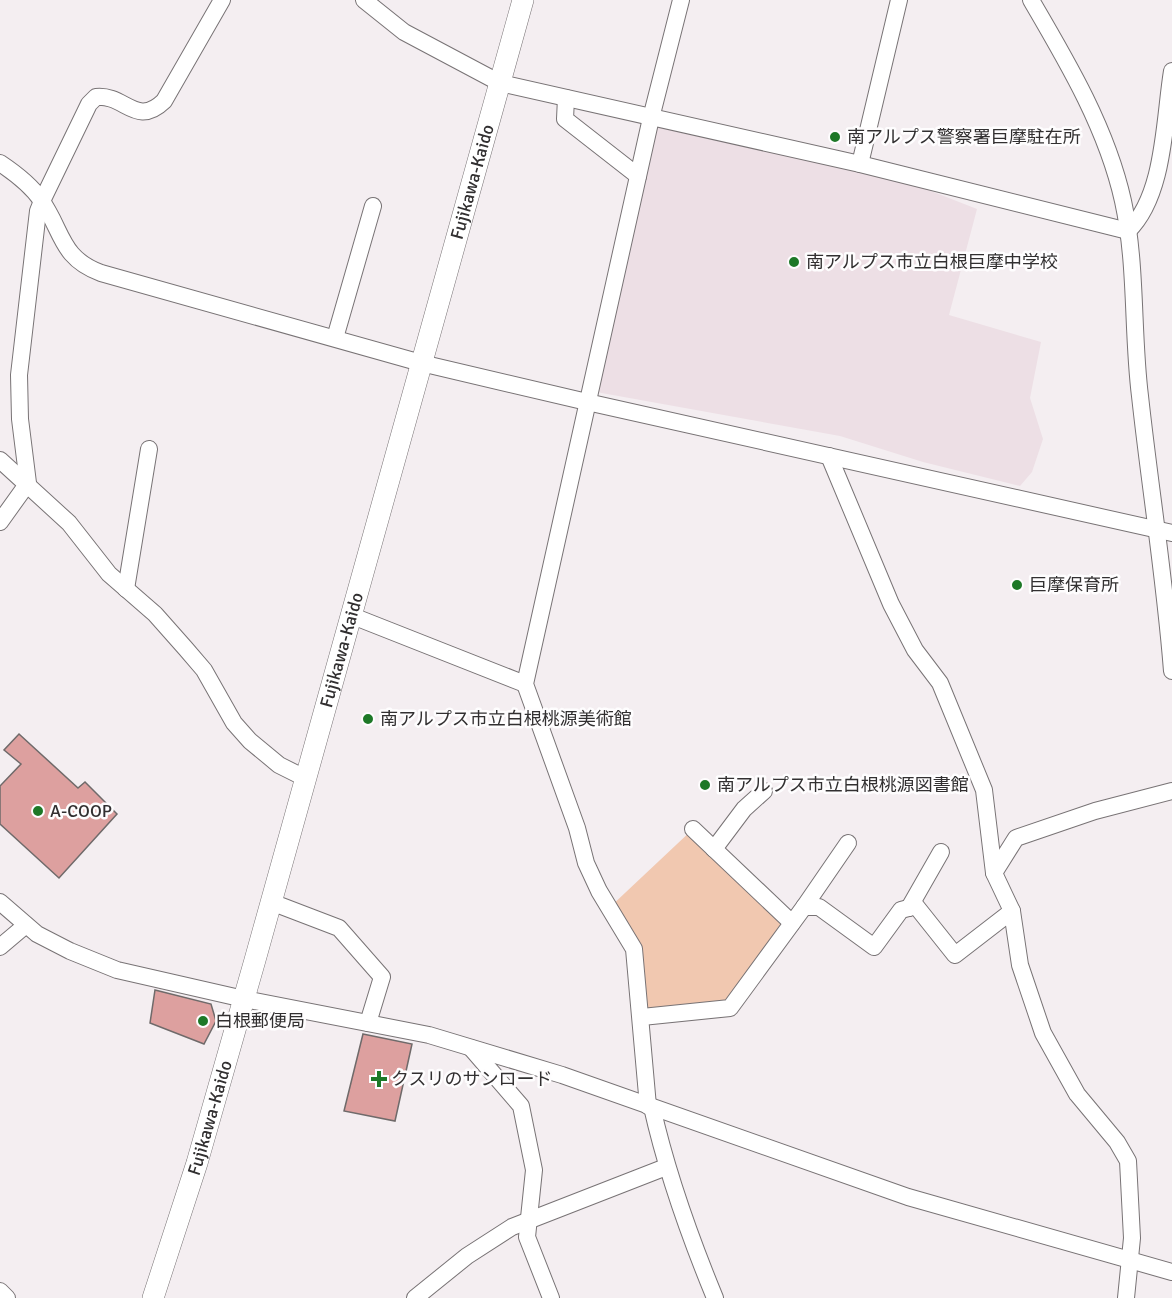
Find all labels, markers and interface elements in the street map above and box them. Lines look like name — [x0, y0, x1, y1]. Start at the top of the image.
street label: Fujikawa-Kaido — [446, 122, 499, 242]
place label: 南アルプス警察署巨摩駐在所 — [847, 126, 1081, 148]
marker: 南アルプス警察署巨摩駐在所 — [828, 130, 842, 144]
place label: 南アルプス市立白根巨摩中学校 — [806, 251, 1058, 273]
marker: 南アルプス市立白根巨摩中学校 — [787, 255, 801, 269]
place label: 巨摩保育所 — [1029, 574, 1119, 596]
marker: 巨摩保育所 — [1010, 578, 1024, 592]
street label: Fujikawa-Kaido — [315, 590, 368, 710]
place label: 南アルプス市立白根桃源美術館 — [380, 708, 632, 730]
marker: 南アルプス市立白根桃源美術館 — [361, 712, 375, 726]
place label: 南アルプス市立白根桃源図書館 — [717, 774, 969, 796]
marker: 南アルプス市立白根桃源図書館 — [698, 778, 712, 792]
place label: A-COOP — [50, 800, 112, 822]
marker: A-COOP — [31, 804, 45, 818]
place label: 白根郵便局 — [215, 1010, 305, 1032]
marker: 白根郵便局 — [196, 1014, 210, 1028]
street label: Fujikawa-Kaido — [183, 1058, 237, 1178]
place label: クスリのサンロード — [391, 1068, 552, 1090]
marker: クスリのサンロード — [372, 1072, 386, 1086]

